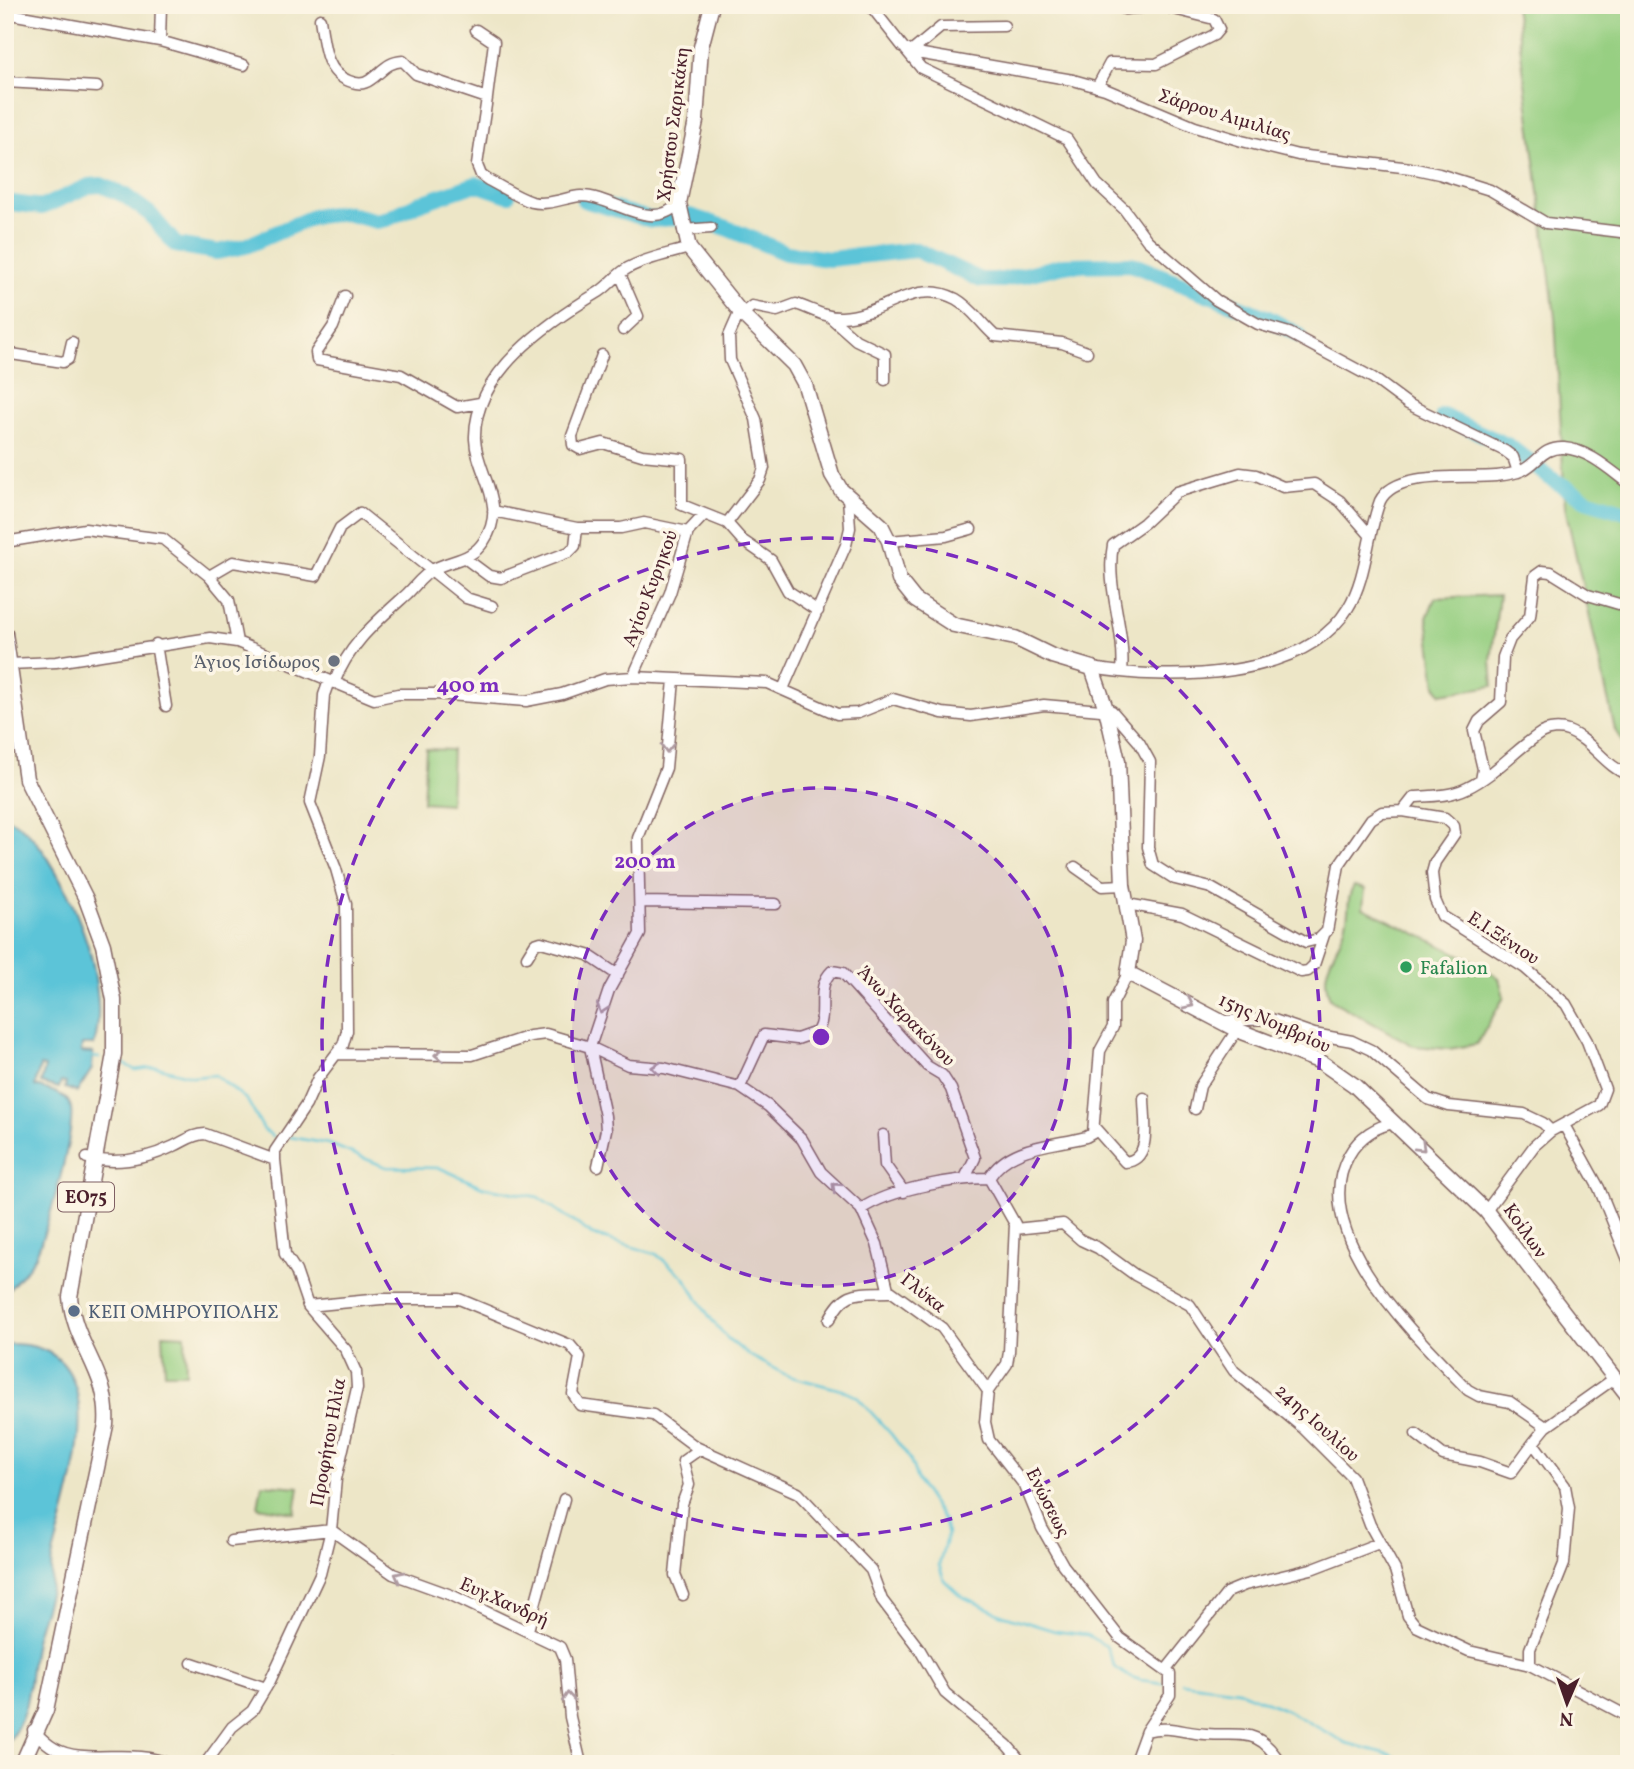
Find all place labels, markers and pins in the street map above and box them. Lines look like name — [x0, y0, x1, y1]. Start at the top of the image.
place label: Άγιος Ισίδωρος — [194, 650, 320, 676]
marker: Άγιος Ισίδωρος — [326, 653, 342, 669]
place label: Fafalion — [1420, 956, 1488, 982]
marker: Fafalion — [1398, 959, 1414, 975]
centre of rings — [809, 1025, 833, 1049]
place label: ΚΕΠ ΟΜΗΡΟΥΠΟΛΗΣ — [88, 1300, 278, 1326]
marker: ΚΕΠ ΟΜΗΡΟΥΠΟΛΗΣ — [66, 1303, 82, 1319]

